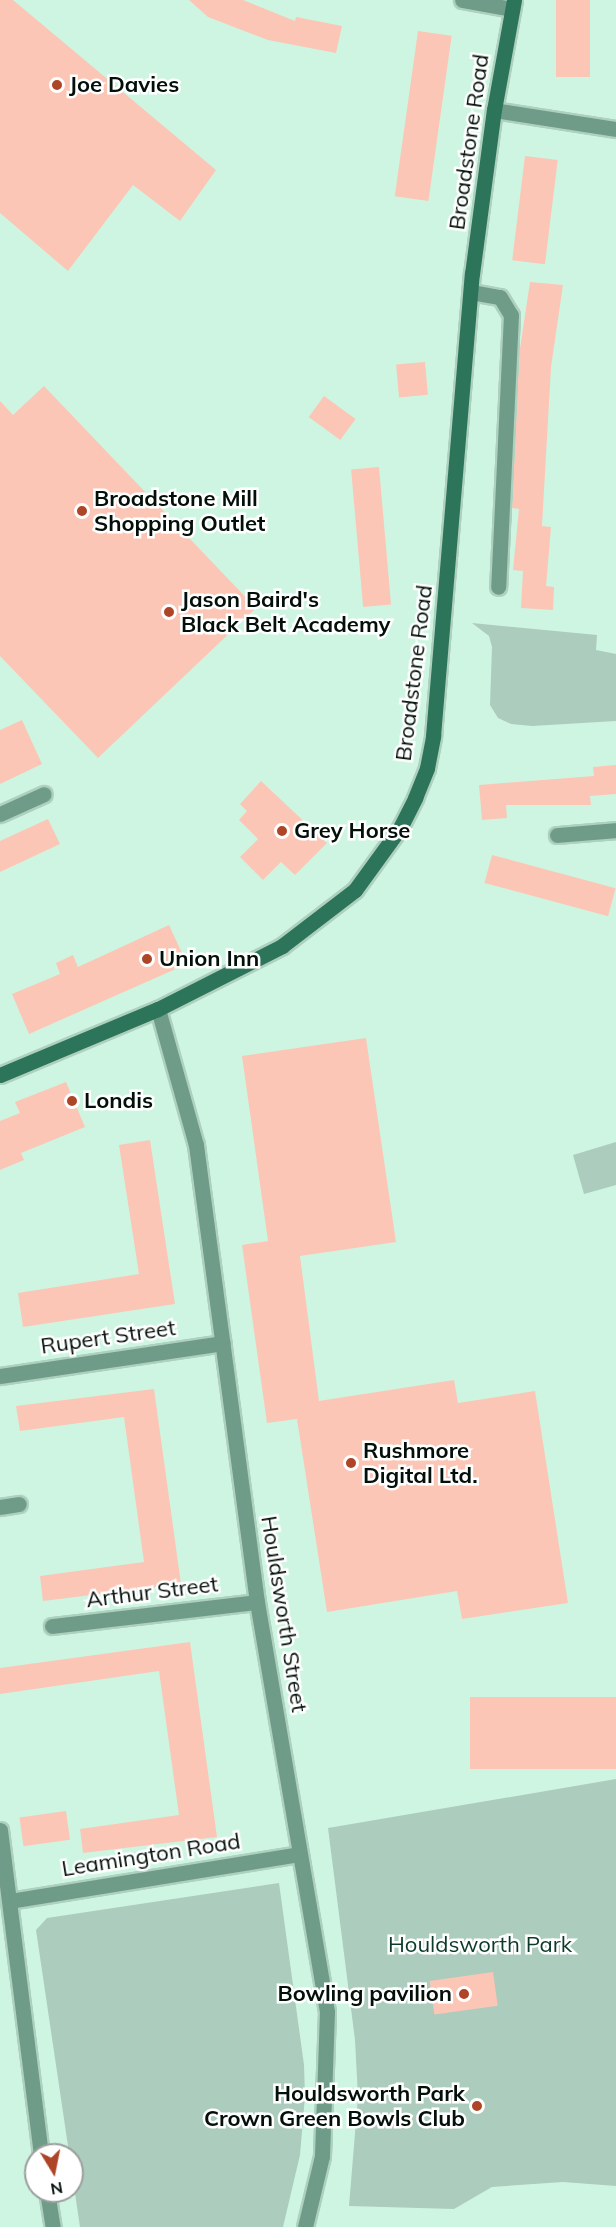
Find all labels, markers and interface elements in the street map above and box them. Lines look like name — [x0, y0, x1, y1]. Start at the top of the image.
street label: Broadstone Road — [444, 52, 494, 232]
place label: Joe Davies — [69, 72, 179, 98]
marker: Joe Davies — [50, 78, 64, 92]
place label: Broadstone Mill Shopping Outlet — [94, 485, 265, 536]
marker: Broadstone Mill Shopping Outlet — [75, 504, 89, 518]
street label: Broadstone Road — [390, 583, 438, 763]
place label: Jason Baird's Black Belt Academy — [181, 586, 391, 638]
marker: Jason Baird's Black Belt Academy — [162, 605, 176, 619]
place label: Grey Horse — [294, 818, 410, 844]
marker: Grey Horse — [275, 824, 289, 838]
place label: Union Inn — [159, 946, 259, 972]
marker: Union Inn — [140, 952, 154, 966]
place label: Londis — [84, 1088, 153, 1114]
marker: Londis — [65, 1094, 79, 1108]
street label: Rupert Street — [39, 1314, 177, 1360]
place label: Rushmore Digital Ltd. — [363, 1437, 478, 1488]
marker: Rushmore Digital Ltd. — [344, 1456, 358, 1470]
street label: Houldsworth Street — [255, 1514, 313, 1714]
street label: Arthur Street — [85, 1571, 219, 1613]
street label: Leamington Road — [60, 1828, 242, 1882]
park label: Houldsworth Park — [388, 1932, 572, 1958]
place label: Bowling pavilion — [277, 1981, 452, 2007]
marker: Bowling pavilion — [457, 1987, 471, 2001]
place label: Houldsworth Park Crown Green Bowls Club — [204, 2080, 465, 2132]
marker: Houldsworth Park Crown Green Bowls Club — [470, 2099, 484, 2113]
north arrow — [24, 2143, 84, 2203]
text: N — [49, 2178, 64, 2200]

